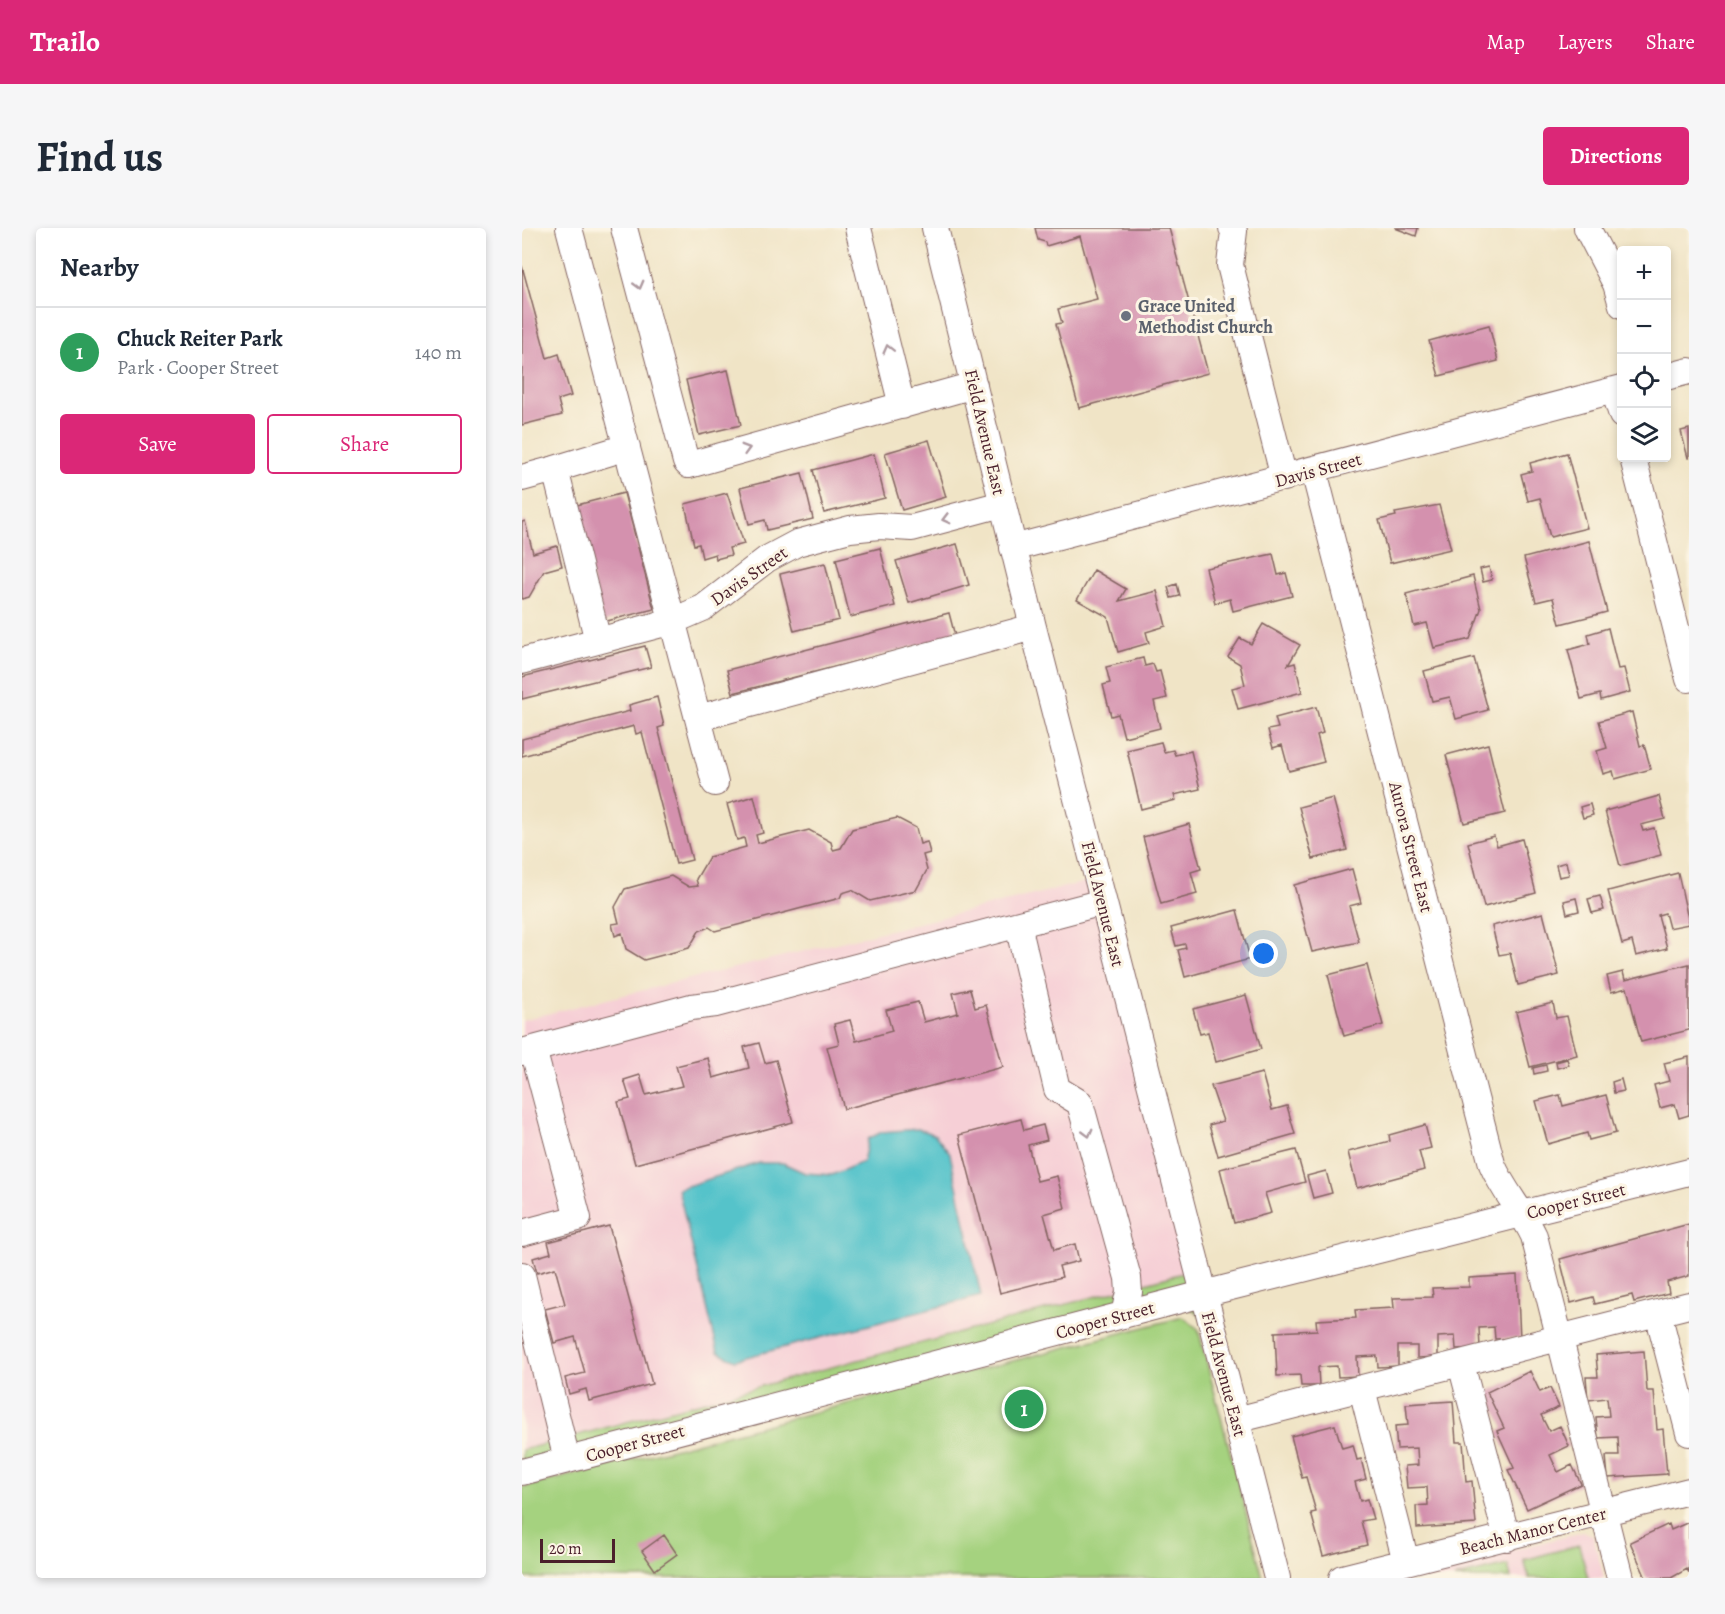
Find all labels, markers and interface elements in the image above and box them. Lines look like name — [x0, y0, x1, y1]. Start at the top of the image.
text: Trailo — [30, 23, 100, 61]
text: Map — [1486, 28, 1525, 56]
text: Layers — [1558, 28, 1613, 56]
text: Share — [1646, 28, 1695, 56]
button: Directions — [1543, 127, 1689, 185]
text: Find us — [36, 128, 163, 185]
map controls — [1617, 246, 1671, 462]
button: + — [1617, 246, 1671, 300]
text: Nearby — [60, 250, 139, 285]
one-way arrow — [632, 279, 645, 289]
place label: Grace United Methodist Church — [1138, 294, 1273, 339]
button: − — [1617, 300, 1671, 354]
marker: Grace United Methodist Church — [1119, 309, 1133, 323]
text: Chuck Reiter Park — [117, 324, 283, 354]
text: 1 — [76, 339, 83, 366]
text: 140 m — [415, 339, 462, 366]
one-way arrow — [882, 344, 895, 354]
text: Park · Cooper Street — [117, 354, 279, 381]
button: locate — [1617, 354, 1671, 408]
street label: Field Avenue East — [959, 367, 1011, 497]
button: layers — [1617, 408, 1671, 462]
button: Save — [60, 414, 255, 474]
button: Share — [267, 414, 462, 474]
one-way arrow — [740, 444, 751, 456]
street label: Davis Street — [1272, 447, 1364, 493]
one-way arrow — [941, 511, 951, 524]
street label: Davis Street — [706, 541, 792, 611]
street label: Aurora Street East — [1383, 778, 1439, 915]
street label: Field Avenue East — [1076, 839, 1130, 969]
your location — [1249, 939, 1278, 968]
one-way arrow — [1081, 1128, 1094, 1138]
street label: Cooper Street — [1524, 1177, 1628, 1225]
street label: Cooper Street — [1053, 1295, 1157, 1345]
street label: Field Avenue East — [1196, 1309, 1252, 1439]
pin: 1 — [1004, 1386, 1044, 1432]
street label: Cooper Street — [583, 1418, 687, 1468]
street label: Beach Manor Center — [1457, 1501, 1609, 1561]
scale bar — [540, 1536, 615, 1564]
text: 20 m — [549, 1538, 582, 1560]

